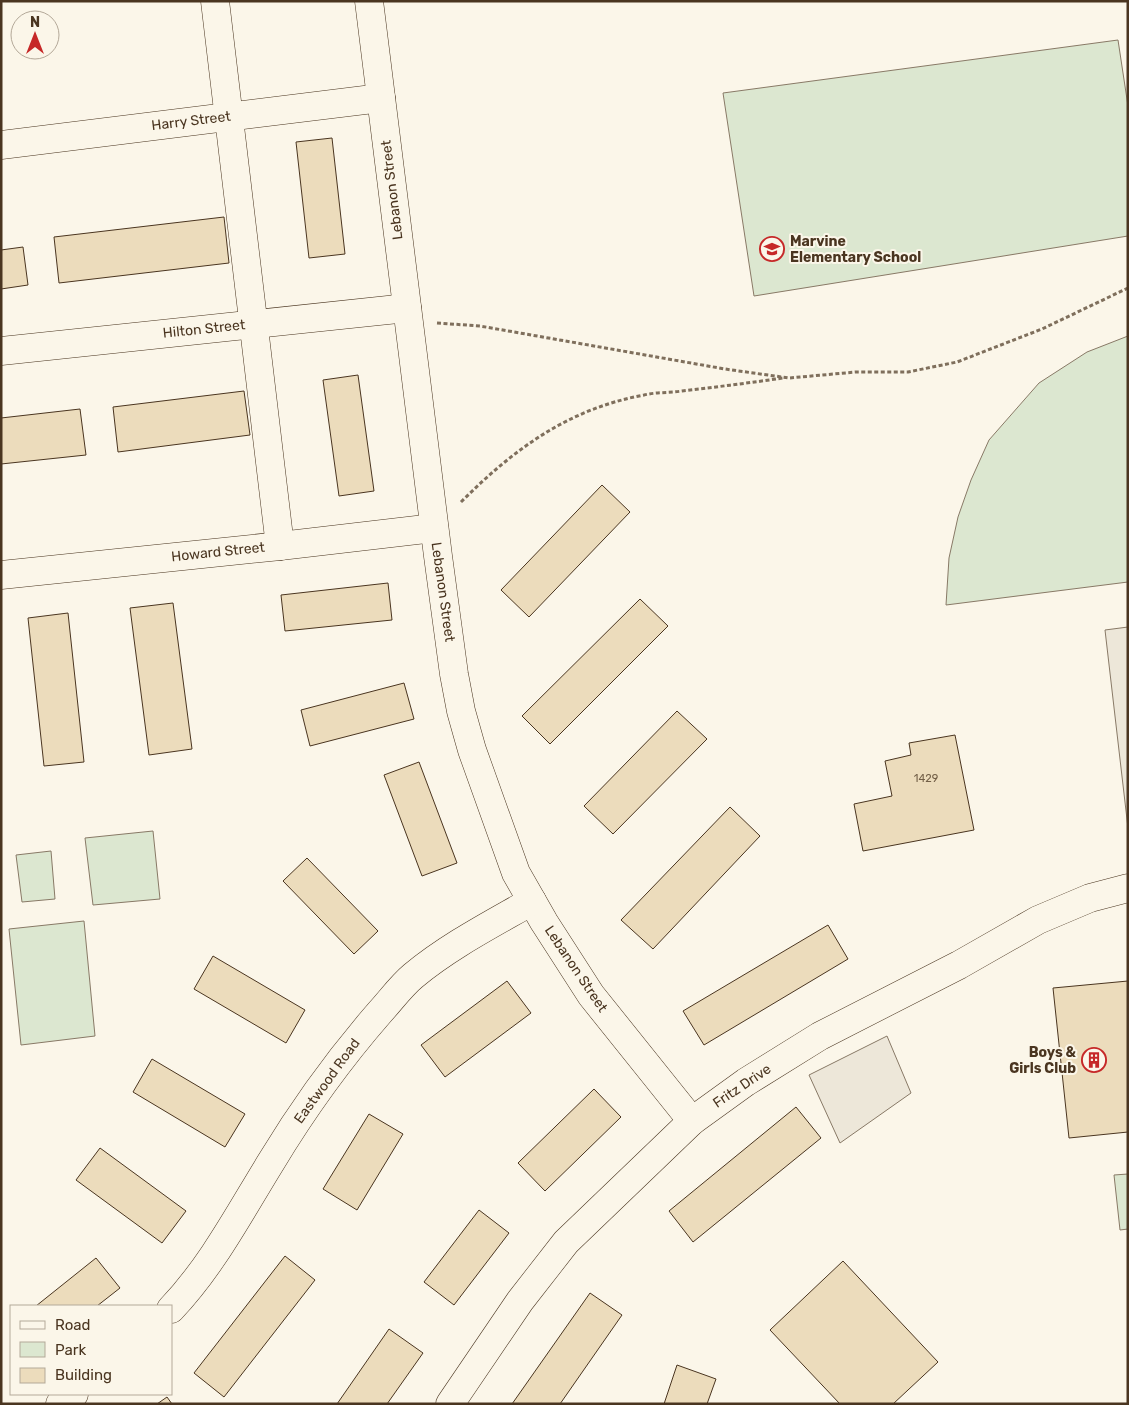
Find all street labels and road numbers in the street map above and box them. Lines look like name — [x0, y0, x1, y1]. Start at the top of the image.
street label: Harry Street — [150, 108, 232, 134]
street label: Lebanon Street — [377, 139, 407, 241]
street label: Hilton Street — [162, 316, 247, 342]
street label: Howard Street — [170, 539, 266, 565]
street label: Lebanon Street — [428, 541, 458, 643]
street label: Lebanon Street — [541, 923, 611, 1016]
street label: Eastwood Road — [290, 1035, 364, 1127]
street label: Fritz Drive — [710, 1060, 774, 1112]

